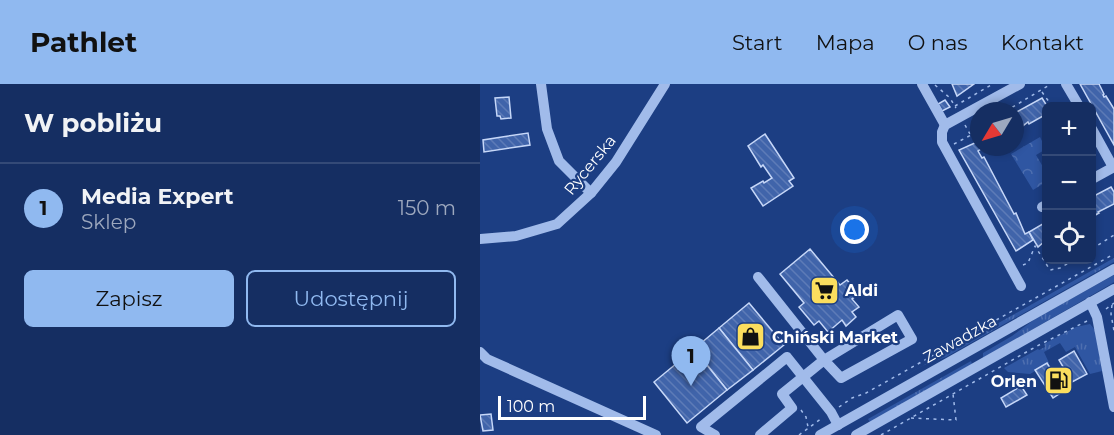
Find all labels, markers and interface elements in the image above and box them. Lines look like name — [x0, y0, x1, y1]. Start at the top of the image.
text: Pathlet — [30, 25, 137, 59]
text: Start — [732, 30, 783, 55]
text: Mapa — [816, 30, 875, 55]
text: O nas — [908, 30, 968, 55]
text: Kontakt — [1001, 30, 1084, 55]
north arrow — [970, 102, 1024, 156]
map controls — [1042, 102, 1096, 264]
button: + — [1042, 102, 1096, 156]
text: W pobliżu — [24, 107, 162, 139]
street label: Rycerska — [560, 131, 620, 199]
button: − — [1042, 156, 1096, 210]
text: Media Expert — [81, 183, 234, 210]
text: 1 — [40, 196, 47, 220]
text: 150 m — [398, 196, 456, 220]
text: Sklep — [81, 210, 136, 234]
button: locate — [1042, 210, 1096, 264]
your location — [840, 215, 869, 244]
button: Zapisz — [24, 270, 234, 327]
button: Udostępnij — [246, 270, 456, 327]
supermarket icon: Aldi — [808, 274, 840, 306]
place label: Aldi — [844, 281, 878, 300]
street label: Zawadzka — [920, 311, 1000, 367]
shop icon: Chiński Market — [735, 321, 767, 353]
place label: Chiński Market — [772, 328, 898, 347]
pin: 1 — [672, 336, 710, 386]
fuel station icon: Orlen — [1042, 365, 1074, 397]
place label: Orlen — [991, 372, 1037, 391]
scale bar — [498, 393, 646, 420]
text: 100 m — [507, 397, 555, 416]

